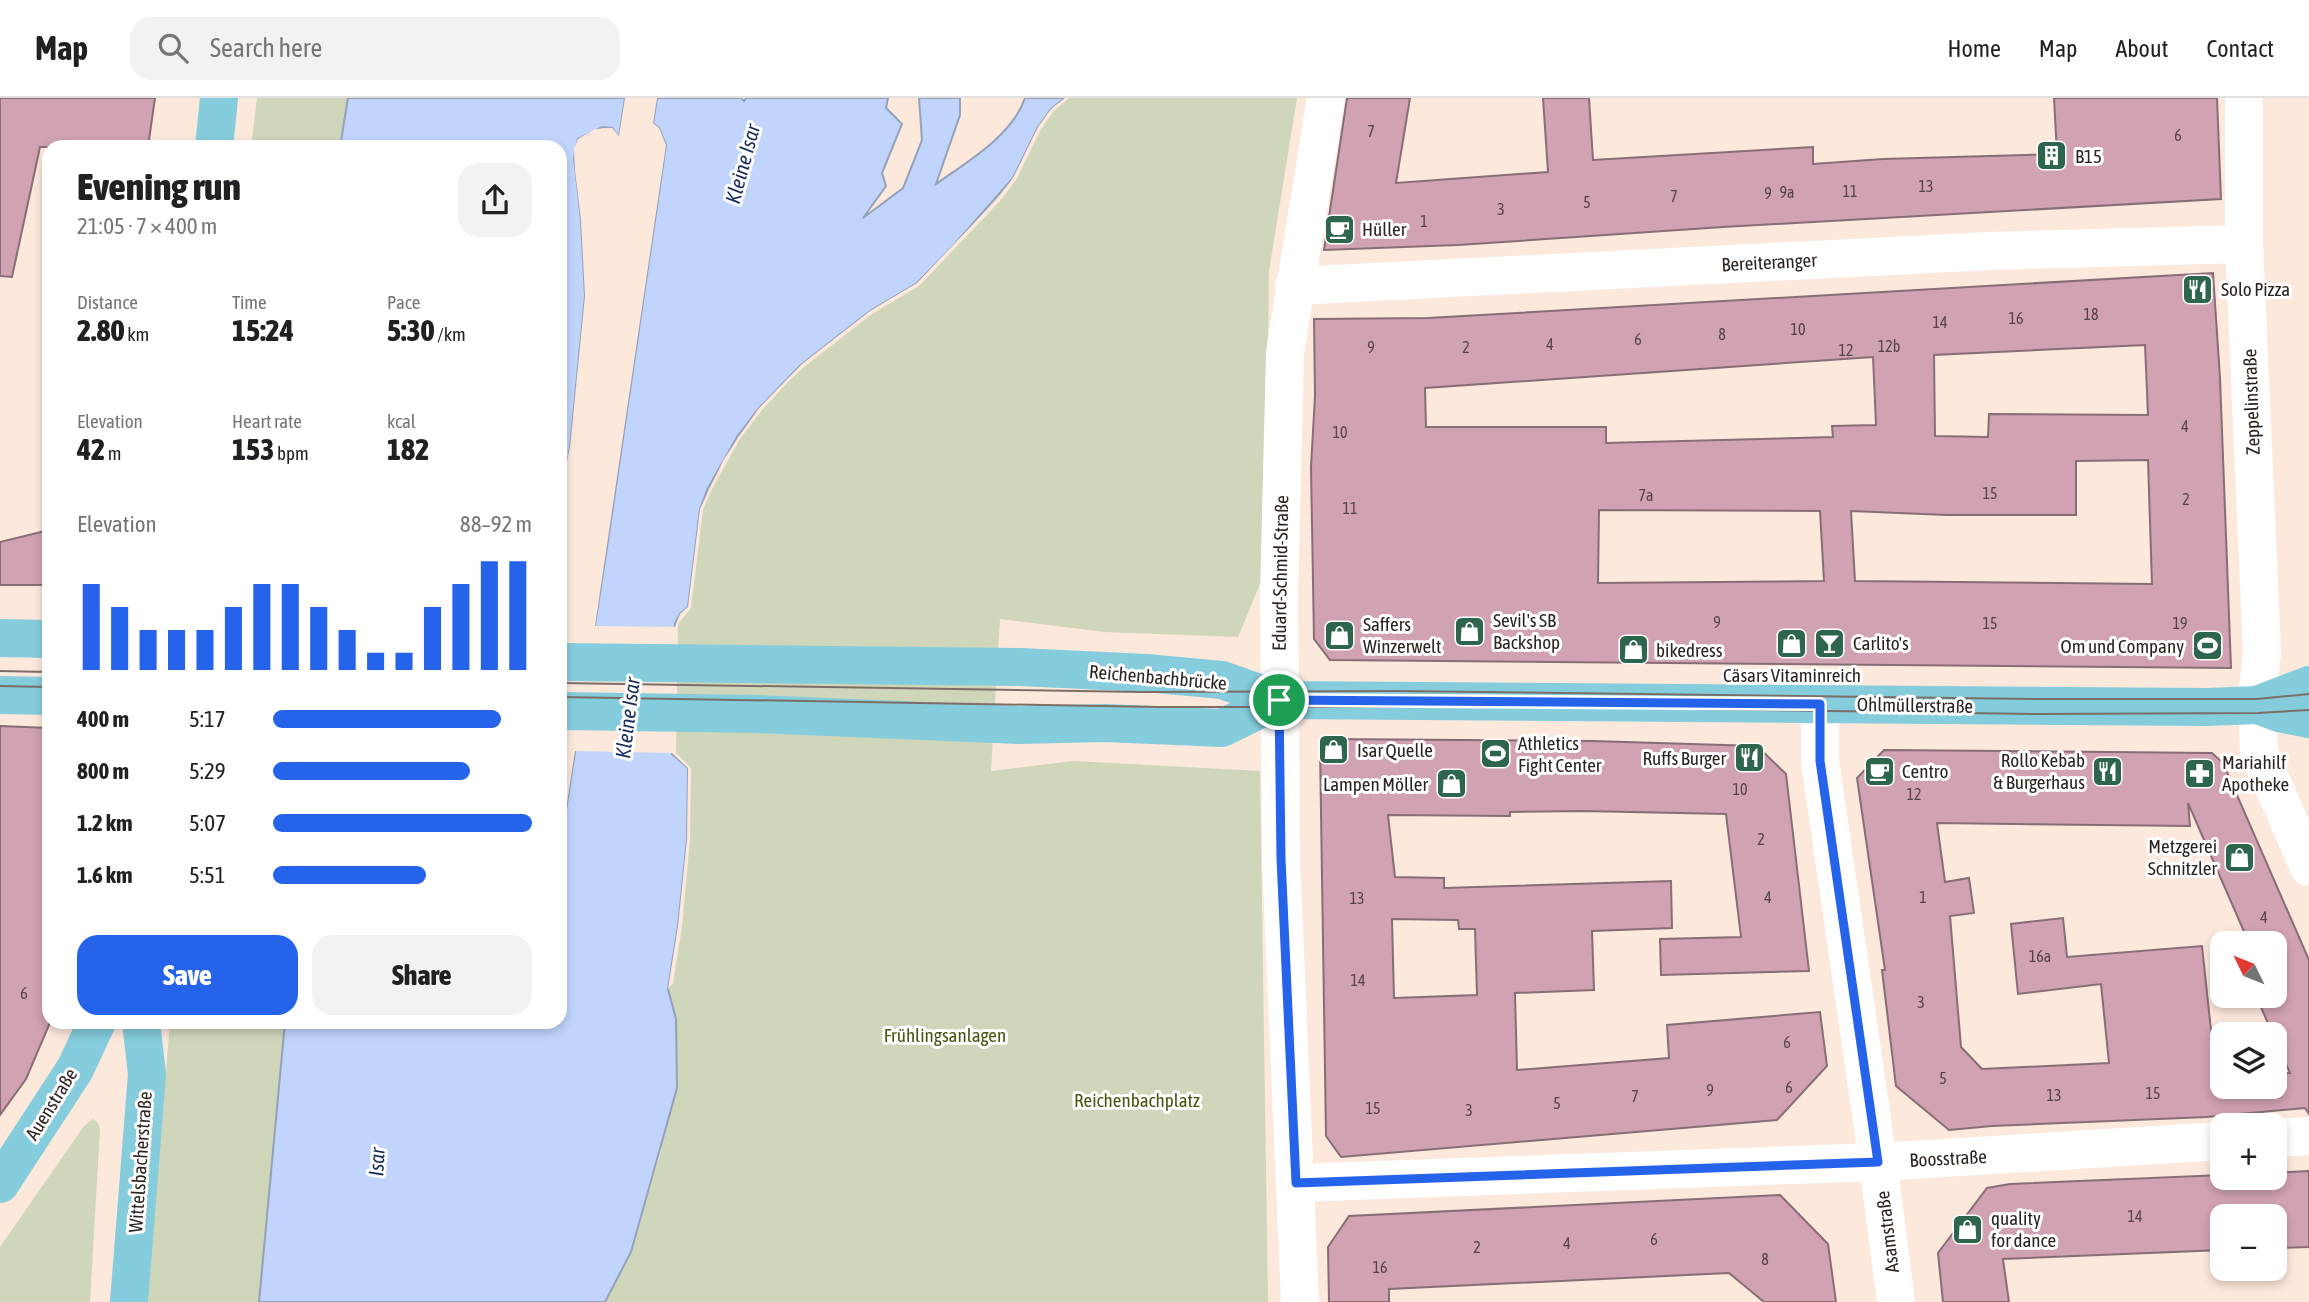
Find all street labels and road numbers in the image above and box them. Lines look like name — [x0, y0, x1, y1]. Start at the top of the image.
street label: Bereiteranger — [1721, 248, 1818, 275]
street label: Zeppelinstraße — [2238, 349, 2264, 455]
street label: Eduard-Schmid-Straße — [1268, 495, 1292, 651]
street label: Reichenbachbrücke — [1088, 660, 1228, 694]
street label: Ohlmüllerstraße — [1857, 693, 1973, 717]
street label: Auenstraße — [20, 1064, 82, 1144]
street label: Wittelsbacherstraße — [124, 1091, 156, 1233]
street label: Boosstraße — [1909, 1145, 1987, 1171]
street label: Asamstraße — [1871, 1190, 1903, 1274]

